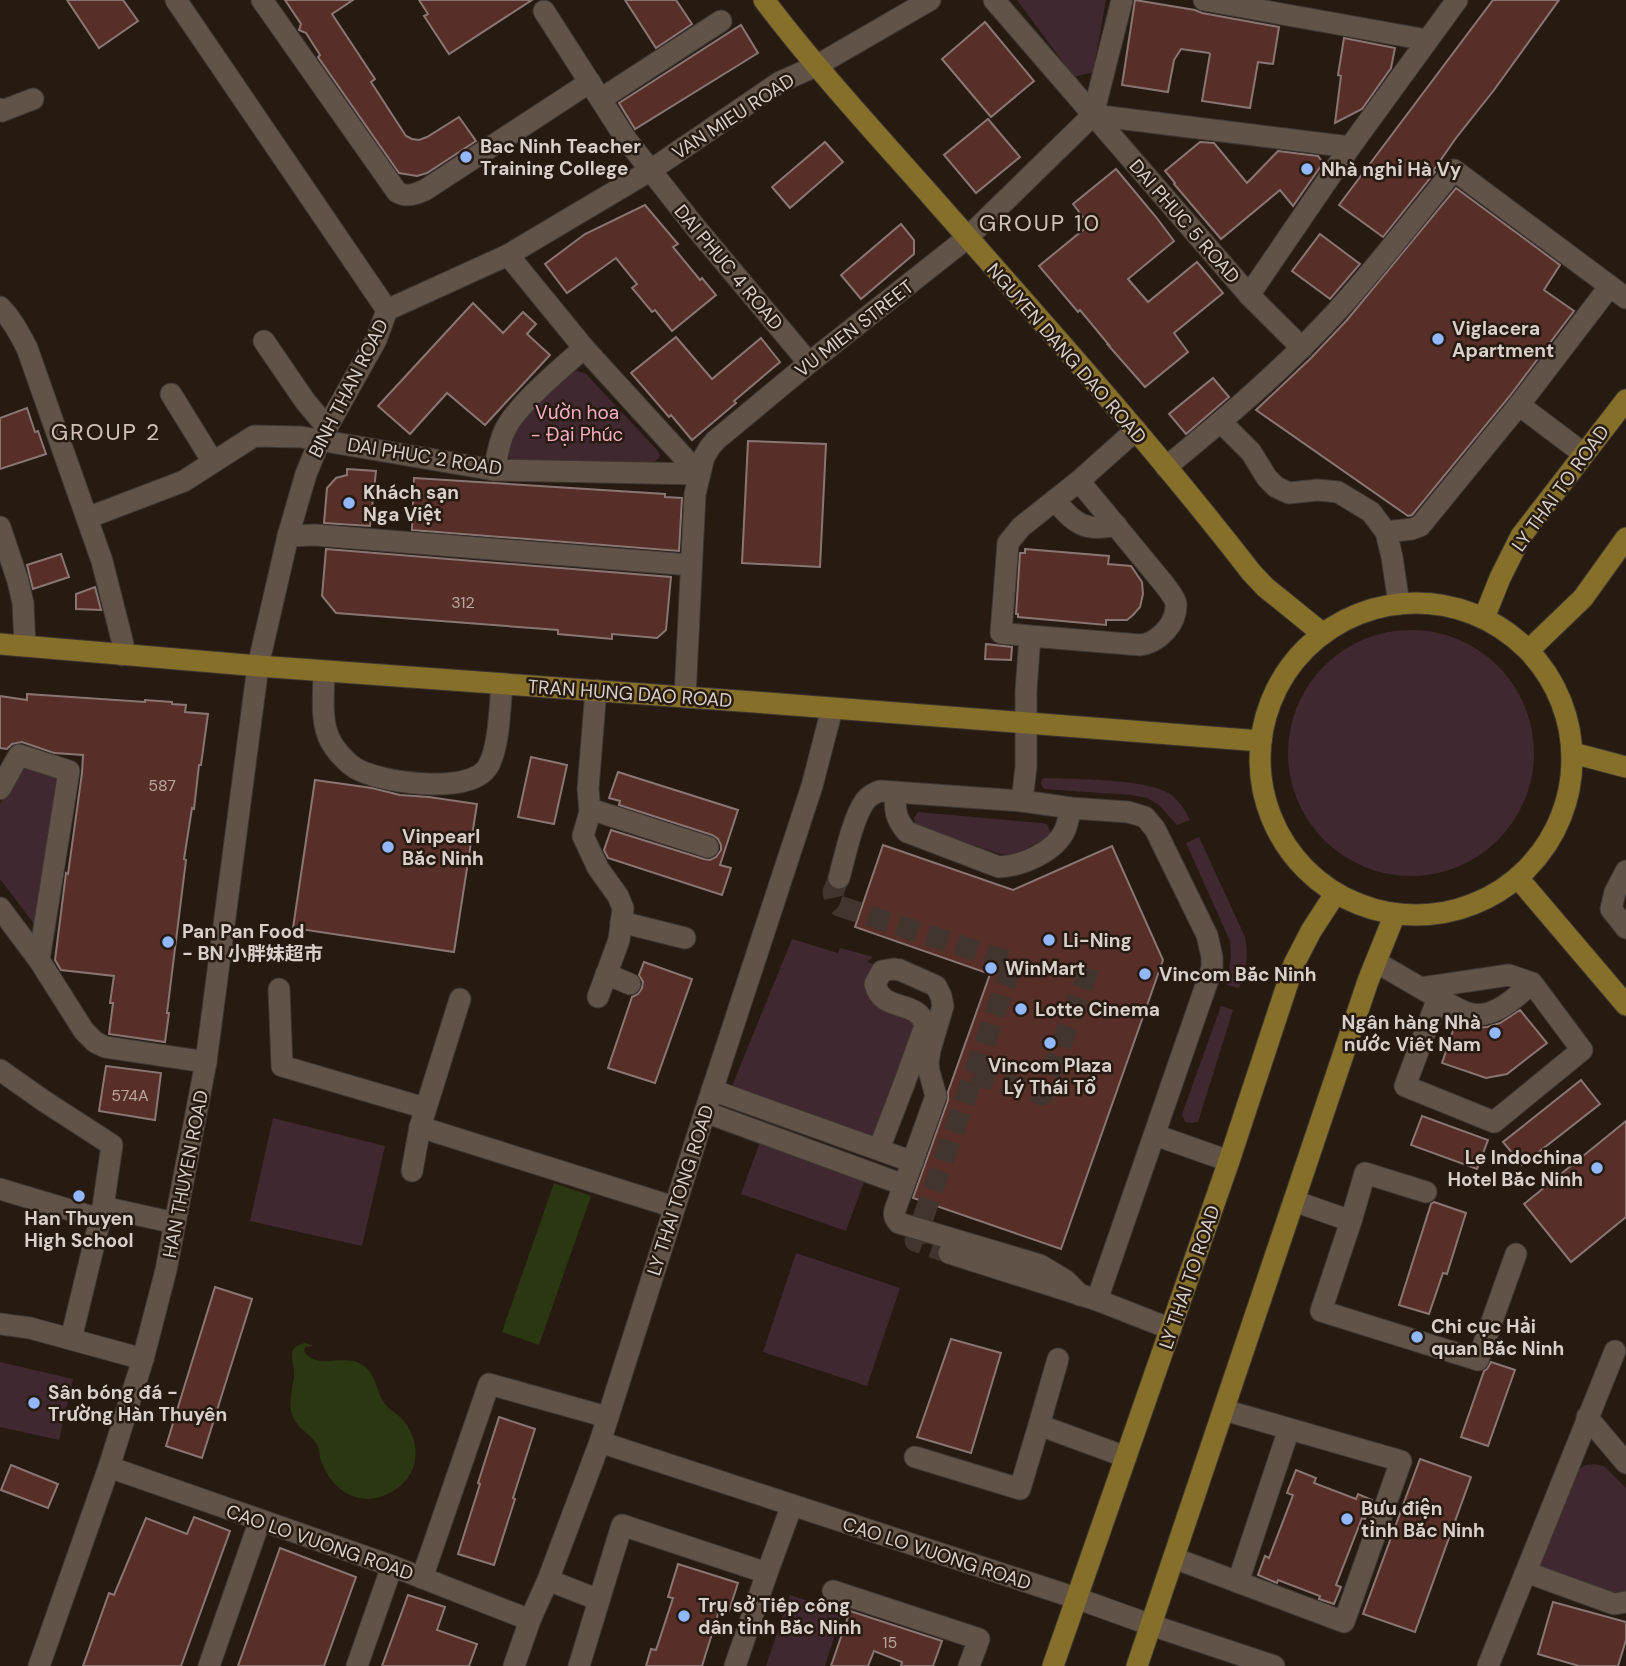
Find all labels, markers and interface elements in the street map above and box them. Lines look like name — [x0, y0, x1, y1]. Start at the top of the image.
street label: VAN MIEU ROAD — [667, 68, 799, 165]
place label: Bac Ninh Teacher Training College — [480, 134, 641, 181]
marker: Bac Ninh Teacher Training College — [458, 149, 474, 165]
street label: DAI PHUC 5 ROAD — [1124, 154, 1245, 289]
place label: Nhà nghỉ Hà Vy — [1321, 157, 1462, 182]
marker: Nhà nghỉ Hà Vy — [1299, 161, 1315, 177]
street label: DAI PHUC 4 ROAD — [669, 199, 789, 335]
district label: GROUP 10 — [979, 208, 1101, 238]
street label: NGUYEN DANG DAO ROAD — [981, 258, 1152, 449]
street label: VU MIEN STREET — [790, 274, 919, 383]
street label: BINH THAN ROAD — [303, 315, 394, 462]
place label: Viglacera Apartment — [1452, 316, 1554, 363]
marker: Viglacera Apartment — [1430, 331, 1446, 347]
park label: Vườn hoa - Đại Phúc — [531, 400, 623, 447]
district label: GROUP 2 — [51, 417, 161, 447]
street label: LY THAI TO ROAD — [1506, 420, 1615, 556]
street label: DAI PHUC 2 ROAD — [346, 432, 504, 481]
place label: Khách sạn Nga Việt — [363, 480, 459, 527]
marker: Khách sạn Nga Việt — [341, 495, 357, 511]
house number: 312 — [451, 592, 475, 613]
street label: TRAN HUNG DAO ROAD — [527, 674, 733, 713]
house number: 587 — [148, 775, 176, 796]
place label: Vinpearl Bắc Ninh — [402, 824, 484, 871]
marker: Vinpearl Bắc Ninh — [380, 839, 396, 855]
place label: Pan Pan Food - BN 小胖妹超市 — [182, 919, 323, 966]
place label: Li-Ning — [1063, 928, 1132, 953]
marker: Li-Ning — [1041, 932, 1057, 948]
marker: Pan Pan Food - BN 小胖妹超市 — [160, 934, 176, 950]
place label: WinMart — [1005, 956, 1085, 981]
marker: WinMart — [983, 960, 999, 976]
place label: Vincom Bắc Ninh — [1159, 962, 1317, 987]
marker: Vincom Bắc Ninh — [1137, 966, 1153, 982]
place label: Lotte Cinema — [1035, 997, 1160, 1022]
marker: Lotte Cinema — [1013, 1001, 1029, 1017]
place label: Ngân hàng Nhà nước Viêt Nam — [1341, 1010, 1481, 1057]
marker: Ngân hàng Nhà nước Viêt Nam — [1487, 1025, 1503, 1041]
marker: Vincom Plaza Lý Thái Tổ — [1042, 1035, 1058, 1051]
place label: Vincom Plaza Lý Thái Tổ — [988, 1053, 1112, 1100]
house number: 574A — [111, 1085, 149, 1106]
street label: HAN THUYEN ROAD — [157, 1088, 214, 1260]
street label: LY THAI TONG ROAD — [641, 1102, 720, 1279]
place label: Le Indochina Hotel Bắc Ninh — [1447, 1145, 1583, 1192]
marker: Le Indochina Hotel Bắc Ninh — [1589, 1160, 1605, 1176]
marker: Han Thuyen High School — [71, 1188, 87, 1204]
street label: LY THAI TO ROAD — [1153, 1202, 1226, 1352]
place label: Han Thuyen High School — [24, 1206, 134, 1253]
place label: Chi cục Hải quan Bắc Ninh — [1431, 1314, 1564, 1361]
marker: Chi cục Hải quan Bắc Ninh — [1409, 1329, 1425, 1345]
place label: Sân bóng đá - Trường Hàn Thuyên — [48, 1380, 227, 1427]
marker: Sân bóng đá - Trường Hàn Thuyên — [26, 1395, 42, 1411]
place label: Bưu điện tỉnh Bắc Ninh — [1361, 1496, 1485, 1543]
street label: CAO LO VUONG ROAD — [223, 1499, 417, 1586]
street label: CAO LO VUONG ROAD — [839, 1511, 1034, 1596]
marker: Bưu điện tỉnh Bắc Ninh — [1339, 1511, 1355, 1527]
place label: Trụ sở Tiếp công dân tỉnh Bắc Ninh — [698, 1593, 861, 1640]
marker: Trụ sở Tiếp công dân tỉnh Bắc Ninh — [676, 1608, 692, 1624]
house number: 15 — [883, 1632, 897, 1653]

